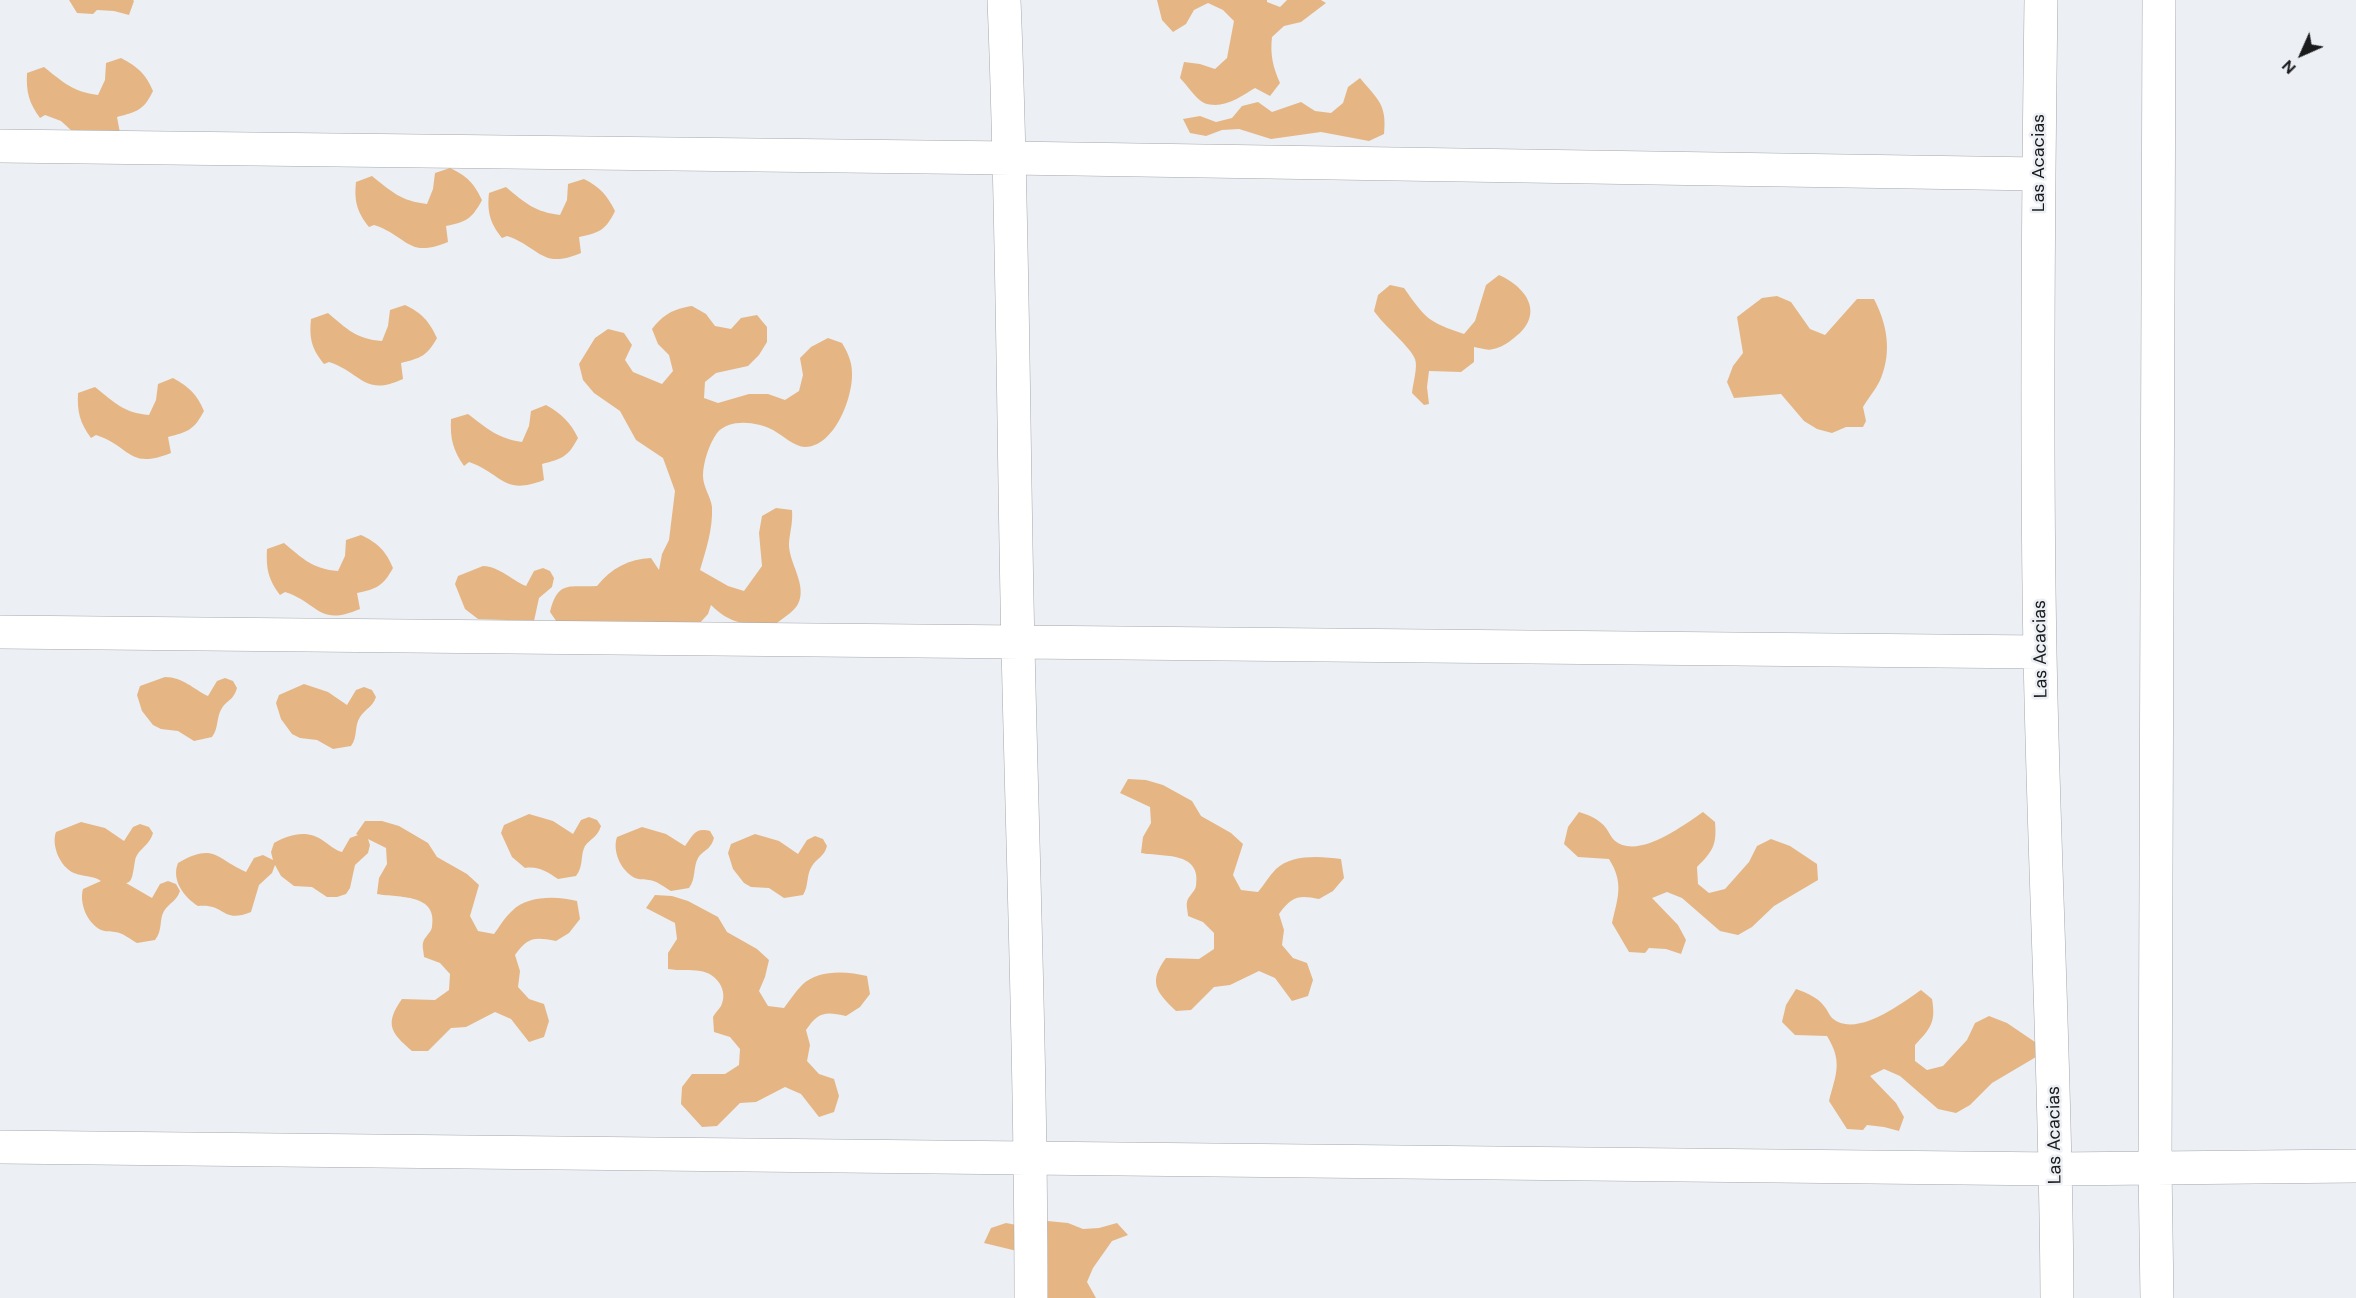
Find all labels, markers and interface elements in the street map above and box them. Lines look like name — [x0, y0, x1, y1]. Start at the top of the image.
north arrow — [2272, 24, 2332, 84]
text: N — [2277, 56, 2300, 79]
street label: Las Acacias — [2028, 114, 2050, 212]
street label: Las Acacias — [2029, 600, 2053, 698]
street label: Las Acacias — [2043, 1086, 2067, 1184]

